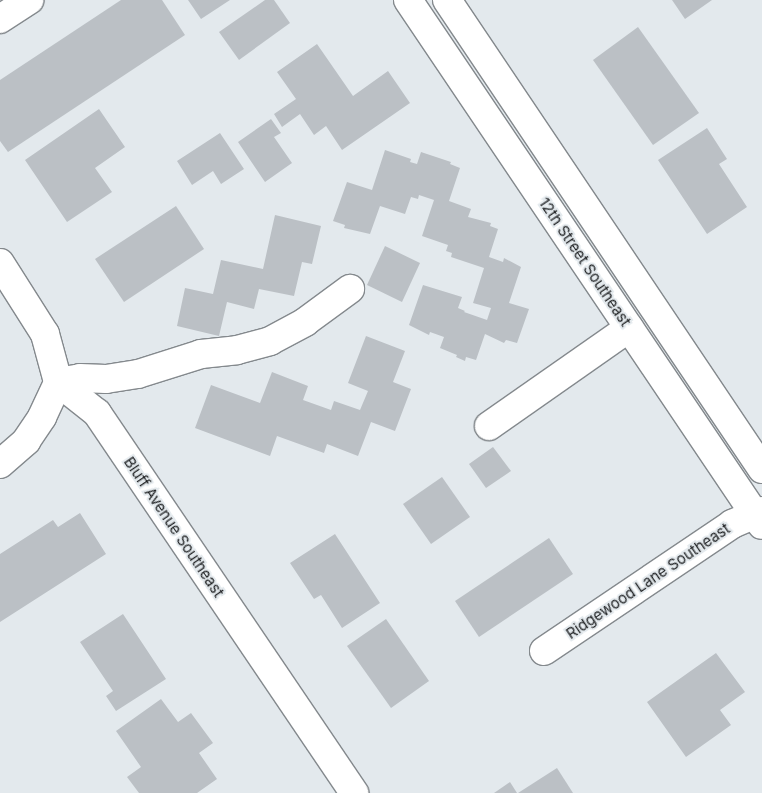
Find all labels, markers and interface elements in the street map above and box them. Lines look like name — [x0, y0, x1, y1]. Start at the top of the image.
street label: 12th Street Southeast — [535, 194, 635, 330]
street label: Bluff Avenue Southeast — [120, 453, 228, 601]
street label: Ridgewood Lane Southeast — [563, 519, 733, 643]

